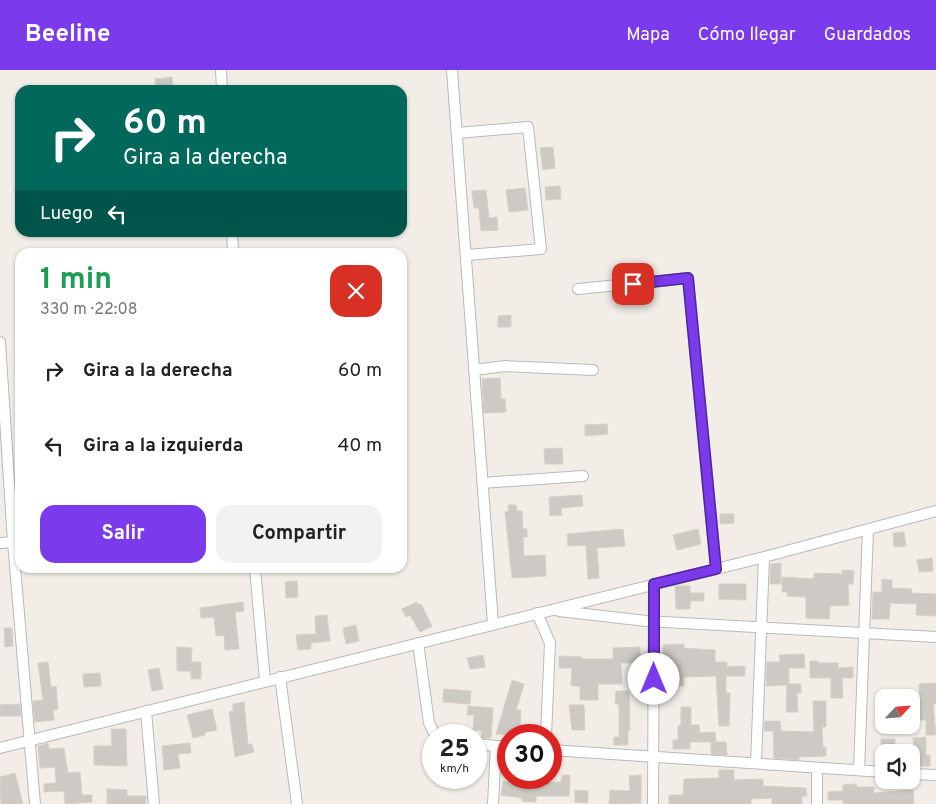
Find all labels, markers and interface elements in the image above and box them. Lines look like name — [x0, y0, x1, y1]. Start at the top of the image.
text: Beeline — [25, 20, 110, 50]
text: Mapa — [626, 24, 670, 47]
text: Cómo llegar — [698, 24, 796, 47]
text: Guardados — [824, 24, 911, 47]
text: 60 m — [123, 102, 207, 146]
icon: right — [40, 105, 105, 170]
text: Gira a la derecha — [123, 145, 288, 172]
icon: left — [103, 200, 131, 228]
text: Luego — [40, 202, 93, 226]
text: 1 min — [40, 262, 112, 299]
pin — [612, 263, 654, 305]
button: close — [330, 265, 382, 317]
icon: arrive — [619, 270, 647, 298]
text: 330 m · 22:08 — [40, 300, 137, 320]
icon: right — [40, 357, 68, 385]
text: Gira a la derecha — [83, 359, 233, 383]
text: 60 m — [338, 359, 382, 383]
icon: left — [40, 432, 68, 460]
text: Gira a la izquierda — [83, 434, 243, 458]
text: 40 m — [337, 434, 382, 458]
button: Salir — [40, 505, 206, 563]
button: Compartir — [216, 505, 382, 563]
position arrow — [627, 652, 679, 704]
north arrow — [875, 689, 920, 734]
map controls — [875, 689, 920, 789]
speed limit sign: 30 — [497, 724, 562, 789]
text: 25 — [439, 734, 470, 766]
button: sound — [875, 744, 920, 789]
text: km/h — [440, 761, 469, 777]

